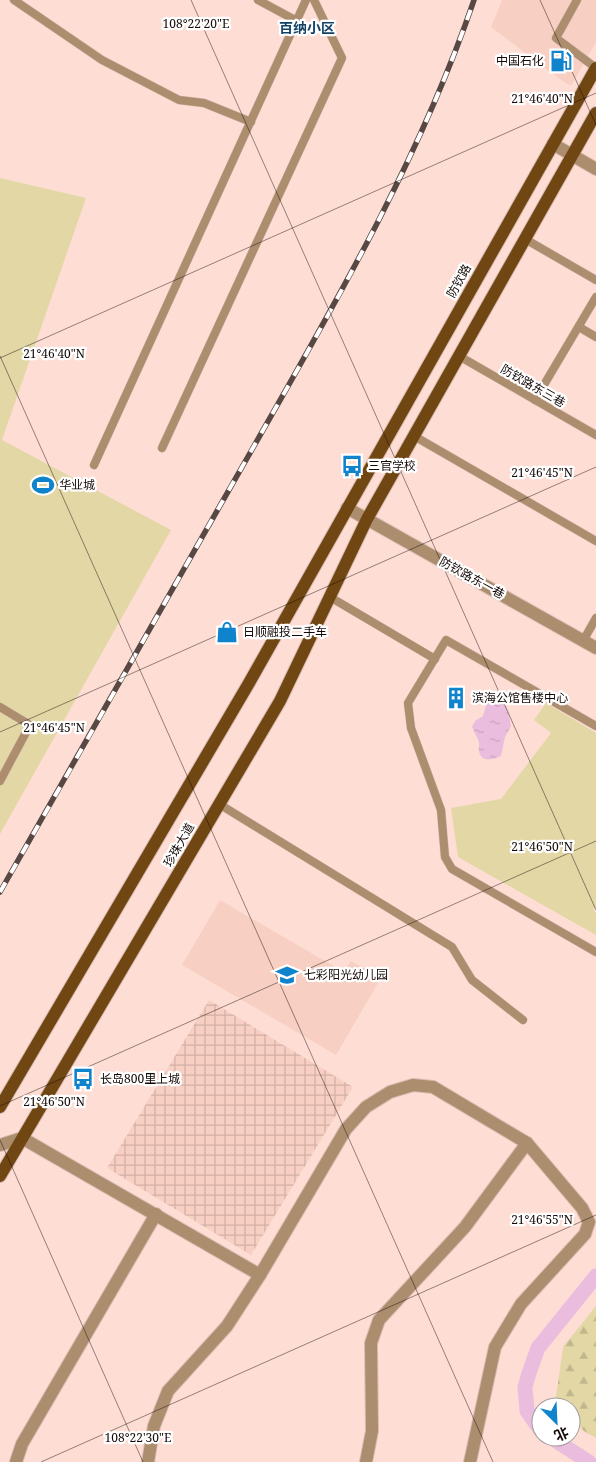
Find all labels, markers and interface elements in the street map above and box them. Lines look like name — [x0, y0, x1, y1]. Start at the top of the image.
text: 108°22'20"E — [163, 15, 229, 32]
district label: 百纳小区 — [279, 18, 335, 37]
fuel station icon: 中国石化 — [548, 48, 574, 74]
place label: 中国石化 — [496, 52, 544, 69]
text: 21°46'40"N — [511, 90, 573, 107]
street label: 防钦路 — [442, 261, 475, 301]
text: 21°46'40"N — [23, 345, 85, 362]
street label: 防钦路东三巷 — [498, 360, 569, 411]
bus stop icon: 三官学校 — [339, 453, 365, 479]
place label: 三官学校 — [368, 457, 416, 474]
text: 21°46'45"N — [511, 464, 573, 481]
sports icon: 华业城 — [30, 472, 56, 498]
place label: 华业城 — [59, 476, 95, 493]
street label: 防钦路东一巷 — [437, 553, 508, 602]
shop icon: 日顺融投二手车 — [214, 619, 240, 645]
place label: 日顺融投二手车 — [243, 623, 327, 640]
building icon: 滨海公馆售楼中心 — [443, 685, 469, 711]
place label: 滨海公馆售楼中心 — [472, 689, 568, 706]
text: 21°46'45"N — [23, 719, 85, 736]
street label: 珍珠大道 — [159, 820, 198, 870]
text: 21°46'50"N — [511, 838, 573, 855]
school or university icon: 七彩阳光幼儿园 — [274, 962, 300, 988]
place label: 七彩阳光幼儿园 — [304, 966, 388, 983]
bus stop icon: 长岛800里上城 — [70, 1066, 96, 1092]
place label: 长岛800里上城 — [100, 1070, 180, 1087]
text: 21°46'50"N — [23, 1093, 85, 1110]
text: 21°46'55"N — [511, 1211, 573, 1228]
north arrow — [531, 1397, 581, 1447]
text: 北 — [551, 1423, 572, 1446]
text: 108°22'30"E — [105, 1429, 171, 1446]

